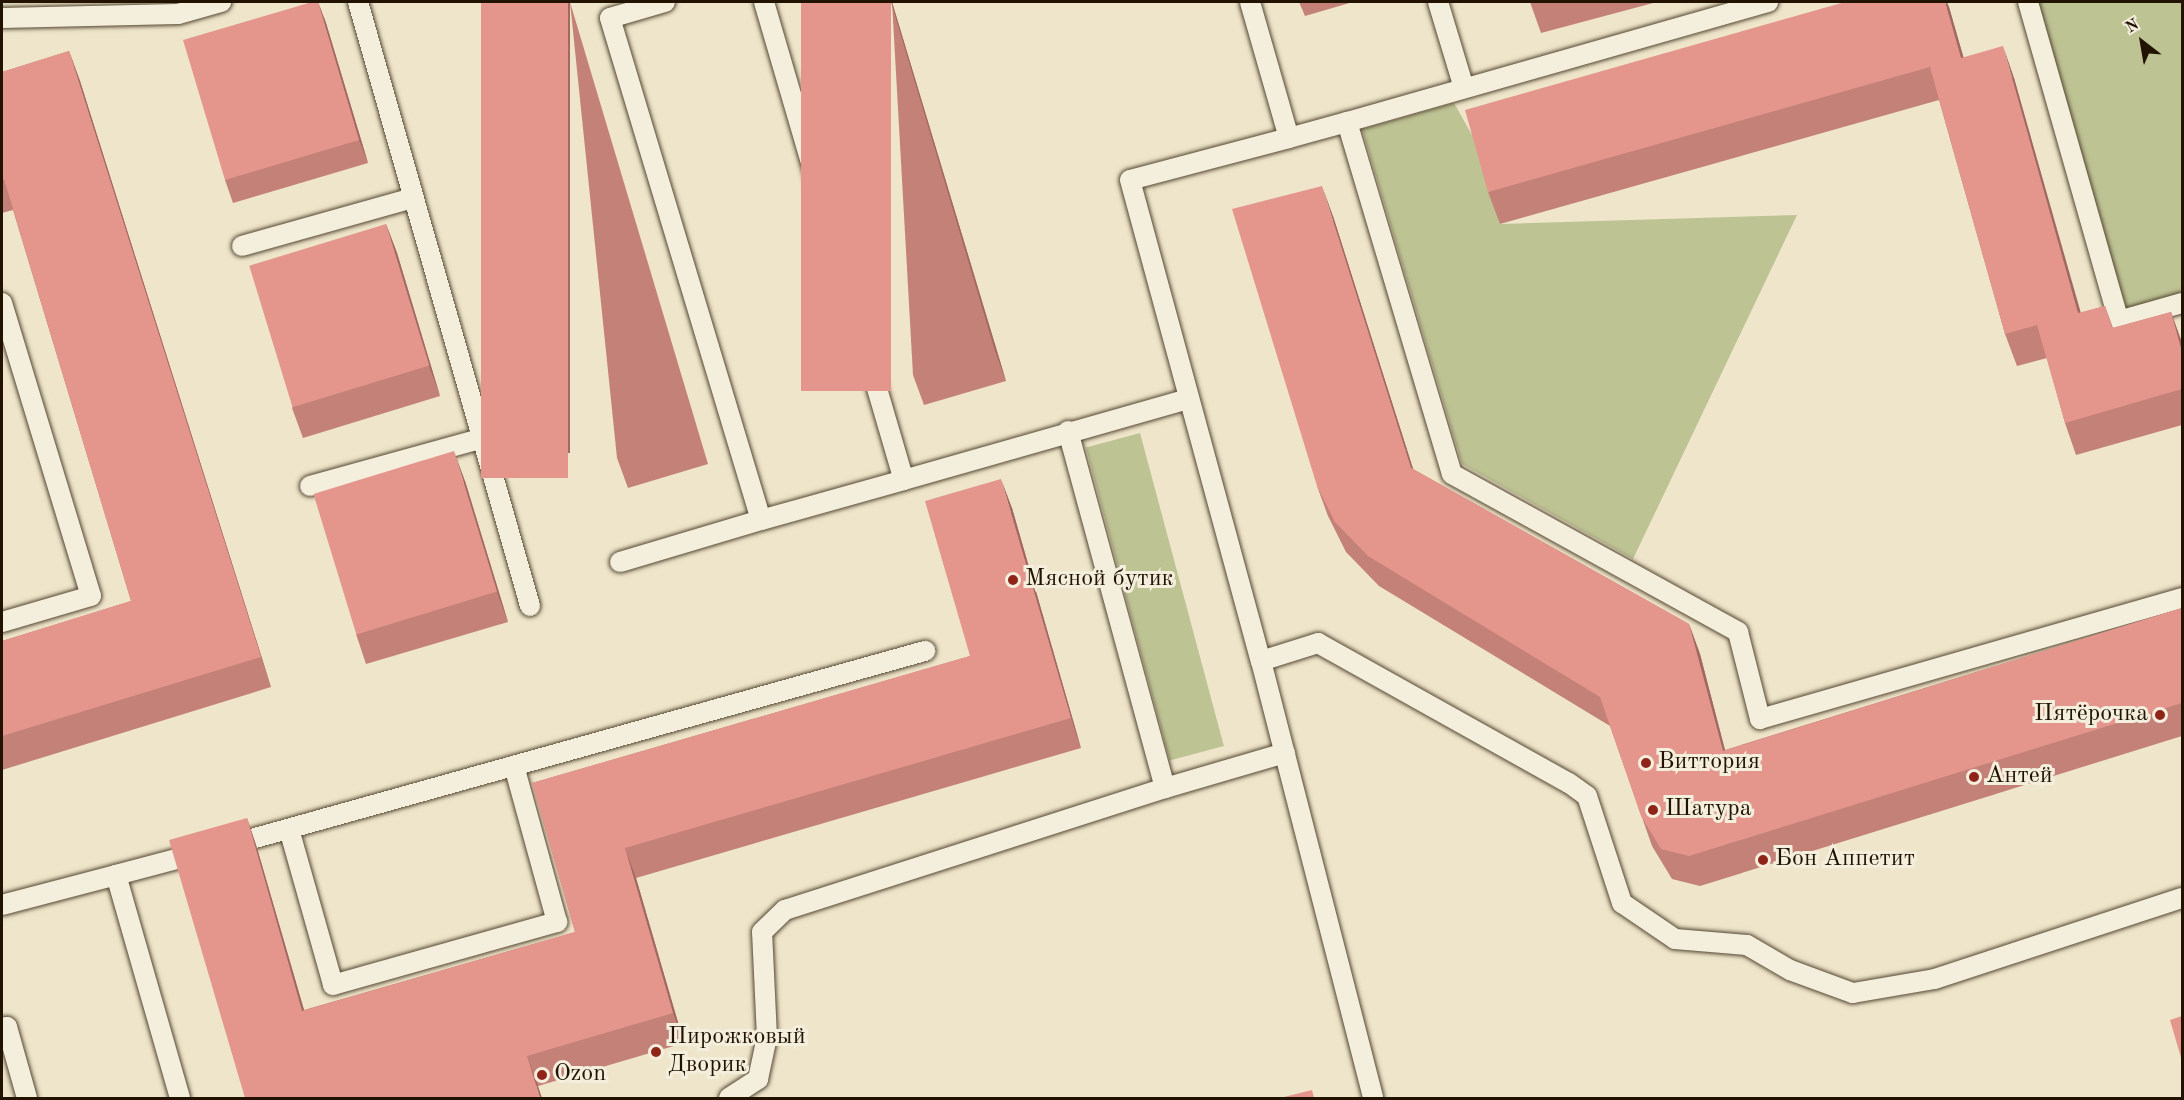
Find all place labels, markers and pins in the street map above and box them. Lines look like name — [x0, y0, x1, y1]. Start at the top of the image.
place label: Мясной бутик — [1025, 566, 1174, 594]
marker: Мясной бутик — [1006, 573, 1020, 587]
place label: Пятёрочка — [2034, 701, 2148, 729]
marker: Пятёрочка — [2153, 708, 2167, 722]
place label: Виттория — [1658, 749, 1760, 777]
marker: Виттория — [1639, 756, 1653, 770]
place label: Антей — [1986, 763, 2053, 791]
marker: Антей — [1967, 770, 1981, 784]
place label: Шатура — [1665, 796, 1752, 824]
marker: Шатура — [1646, 803, 1660, 817]
place label: Бон Аппетит — [1775, 846, 1915, 874]
marker: Бон Аппетит — [1756, 853, 1770, 867]
place label: Пирожковый Дворик — [668, 1024, 806, 1080]
marker: Пирожковый Дворик — [649, 1045, 663, 1059]
place label: Ozon — [554, 1061, 606, 1089]
marker: Ozon — [535, 1068, 549, 1082]

